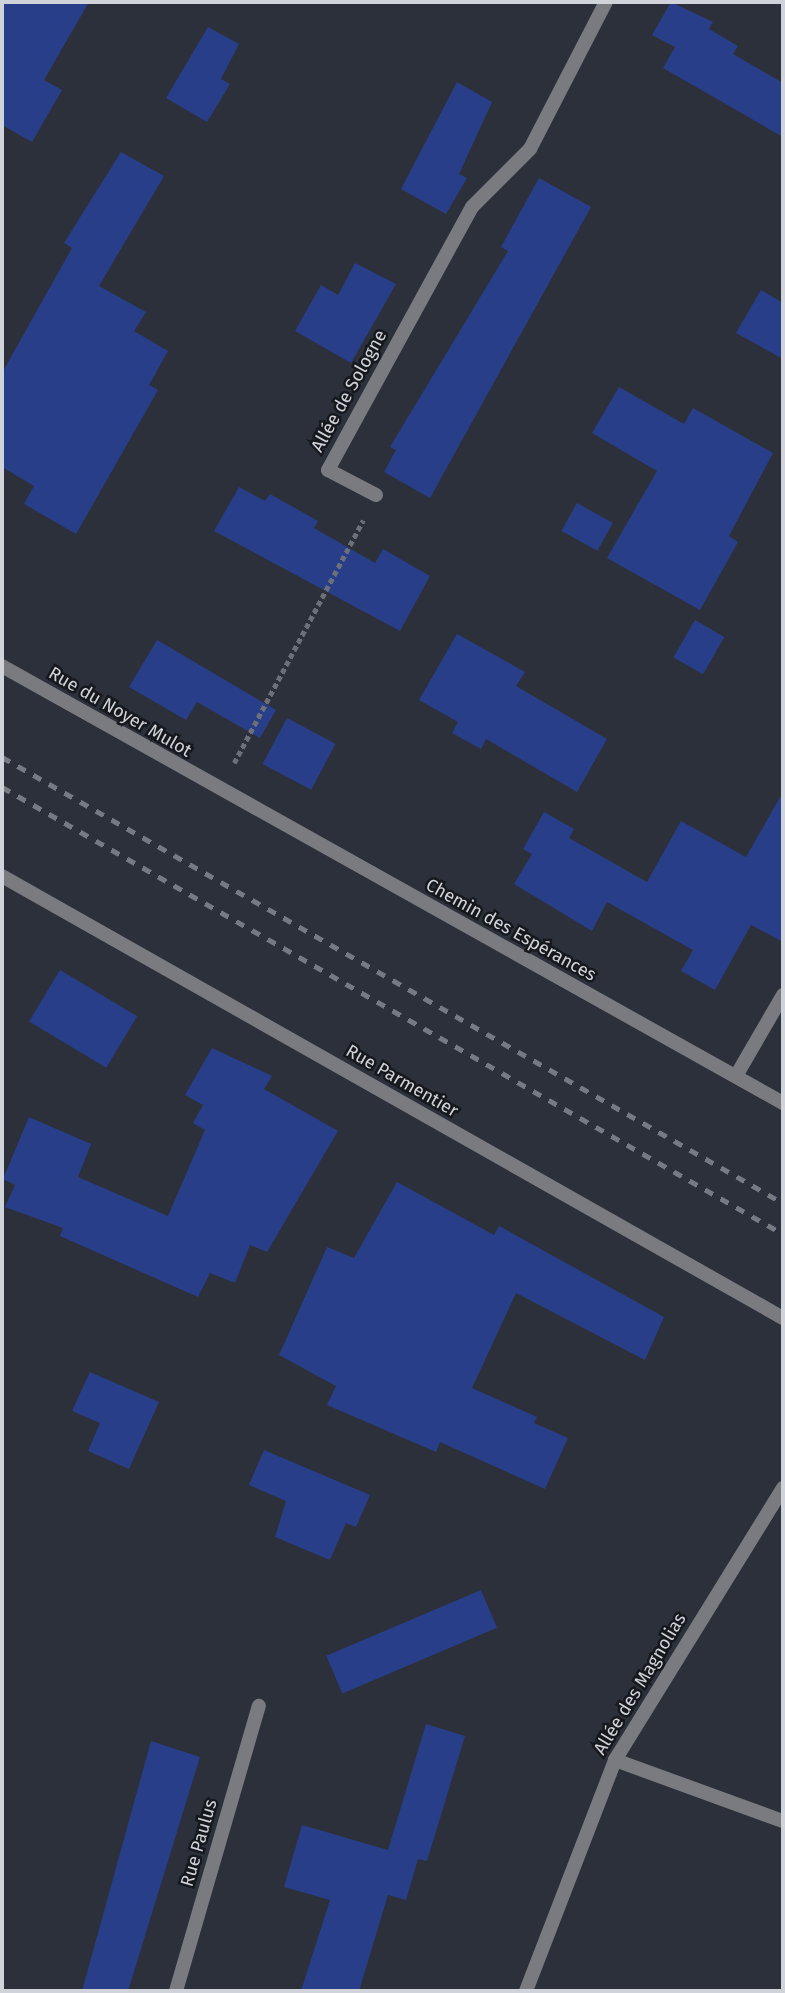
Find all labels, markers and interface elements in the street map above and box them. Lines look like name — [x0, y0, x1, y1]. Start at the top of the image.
street label: Allée de Sologne — [307, 326, 391, 456]
street label: Rue du Noyer Mulot — [45, 662, 195, 762]
street label: Chemin des Espérances — [422, 874, 600, 986]
street label: Rue Parmentier — [342, 1040, 462, 1122]
street label: Allée des Magnolias — [589, 1609, 691, 1759]
street label: Rue Paulus — [176, 1797, 222, 1889]

